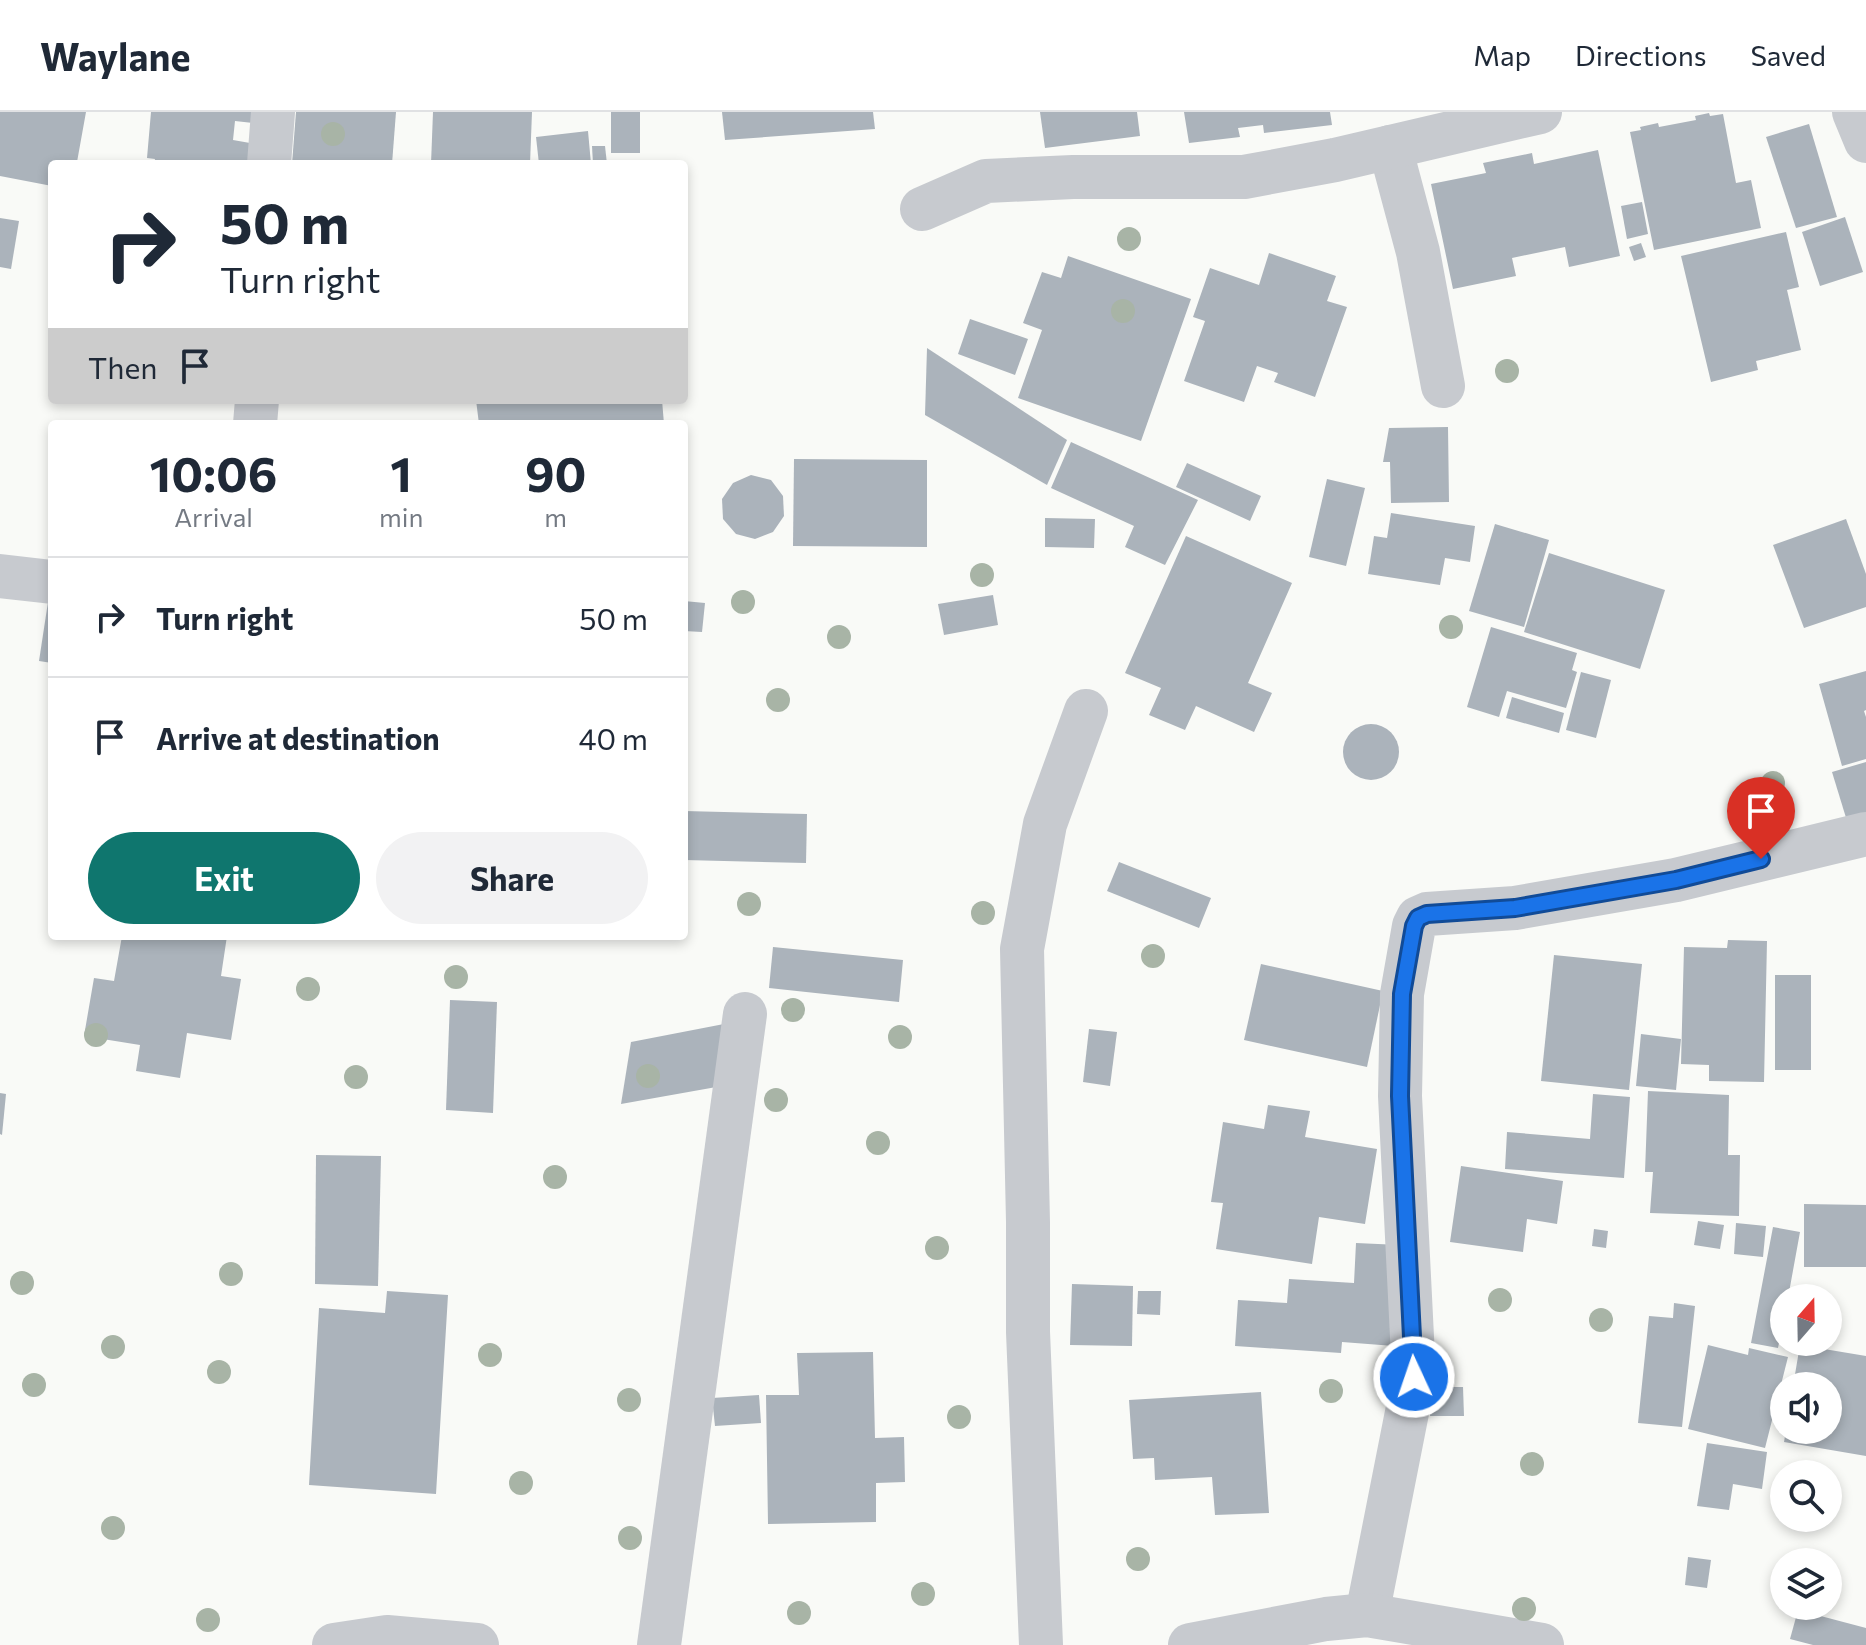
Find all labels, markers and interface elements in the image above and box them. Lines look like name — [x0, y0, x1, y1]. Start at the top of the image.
text: Waylane — [40, 32, 190, 79]
text: Map — [1473, 38, 1531, 72]
text: Directions — [1575, 38, 1706, 72]
text: Saved — [1750, 38, 1826, 72]
text: 50 m — [220, 187, 349, 256]
icon: right — [88, 192, 192, 296]
text: Turn right — [220, 256, 381, 300]
icon: arrive — [173, 344, 217, 388]
text: Then — [88, 348, 157, 385]
text: 10:06 — [150, 443, 277, 502]
text: 1 — [390, 443, 412, 502]
text: 90 — [525, 443, 586, 502]
text: Arrival — [174, 501, 253, 532]
text: min — [379, 501, 423, 532]
text: m — [544, 501, 567, 532]
icon: right — [88, 595, 132, 639]
text: Turn right — [156, 599, 293, 636]
text: 50 m — [579, 599, 648, 636]
icon: arrive — [88, 715, 132, 759]
text: Arrive at destination — [156, 719, 440, 756]
text: 40 m — [579, 719, 648, 756]
pin — [1727, 777, 1795, 859]
icon: arrive — [1739, 789, 1783, 833]
button: Exit — [88, 832, 360, 924]
button: Share — [376, 832, 648, 924]
north arrow — [1770, 1284, 1842, 1356]
map controls — [1770, 1284, 1842, 1620]
position arrow — [1372, 1335, 1456, 1419]
button: sound — [1770, 1372, 1842, 1444]
button: search — [1770, 1460, 1842, 1532]
button: layers — [1770, 1548, 1842, 1620]

